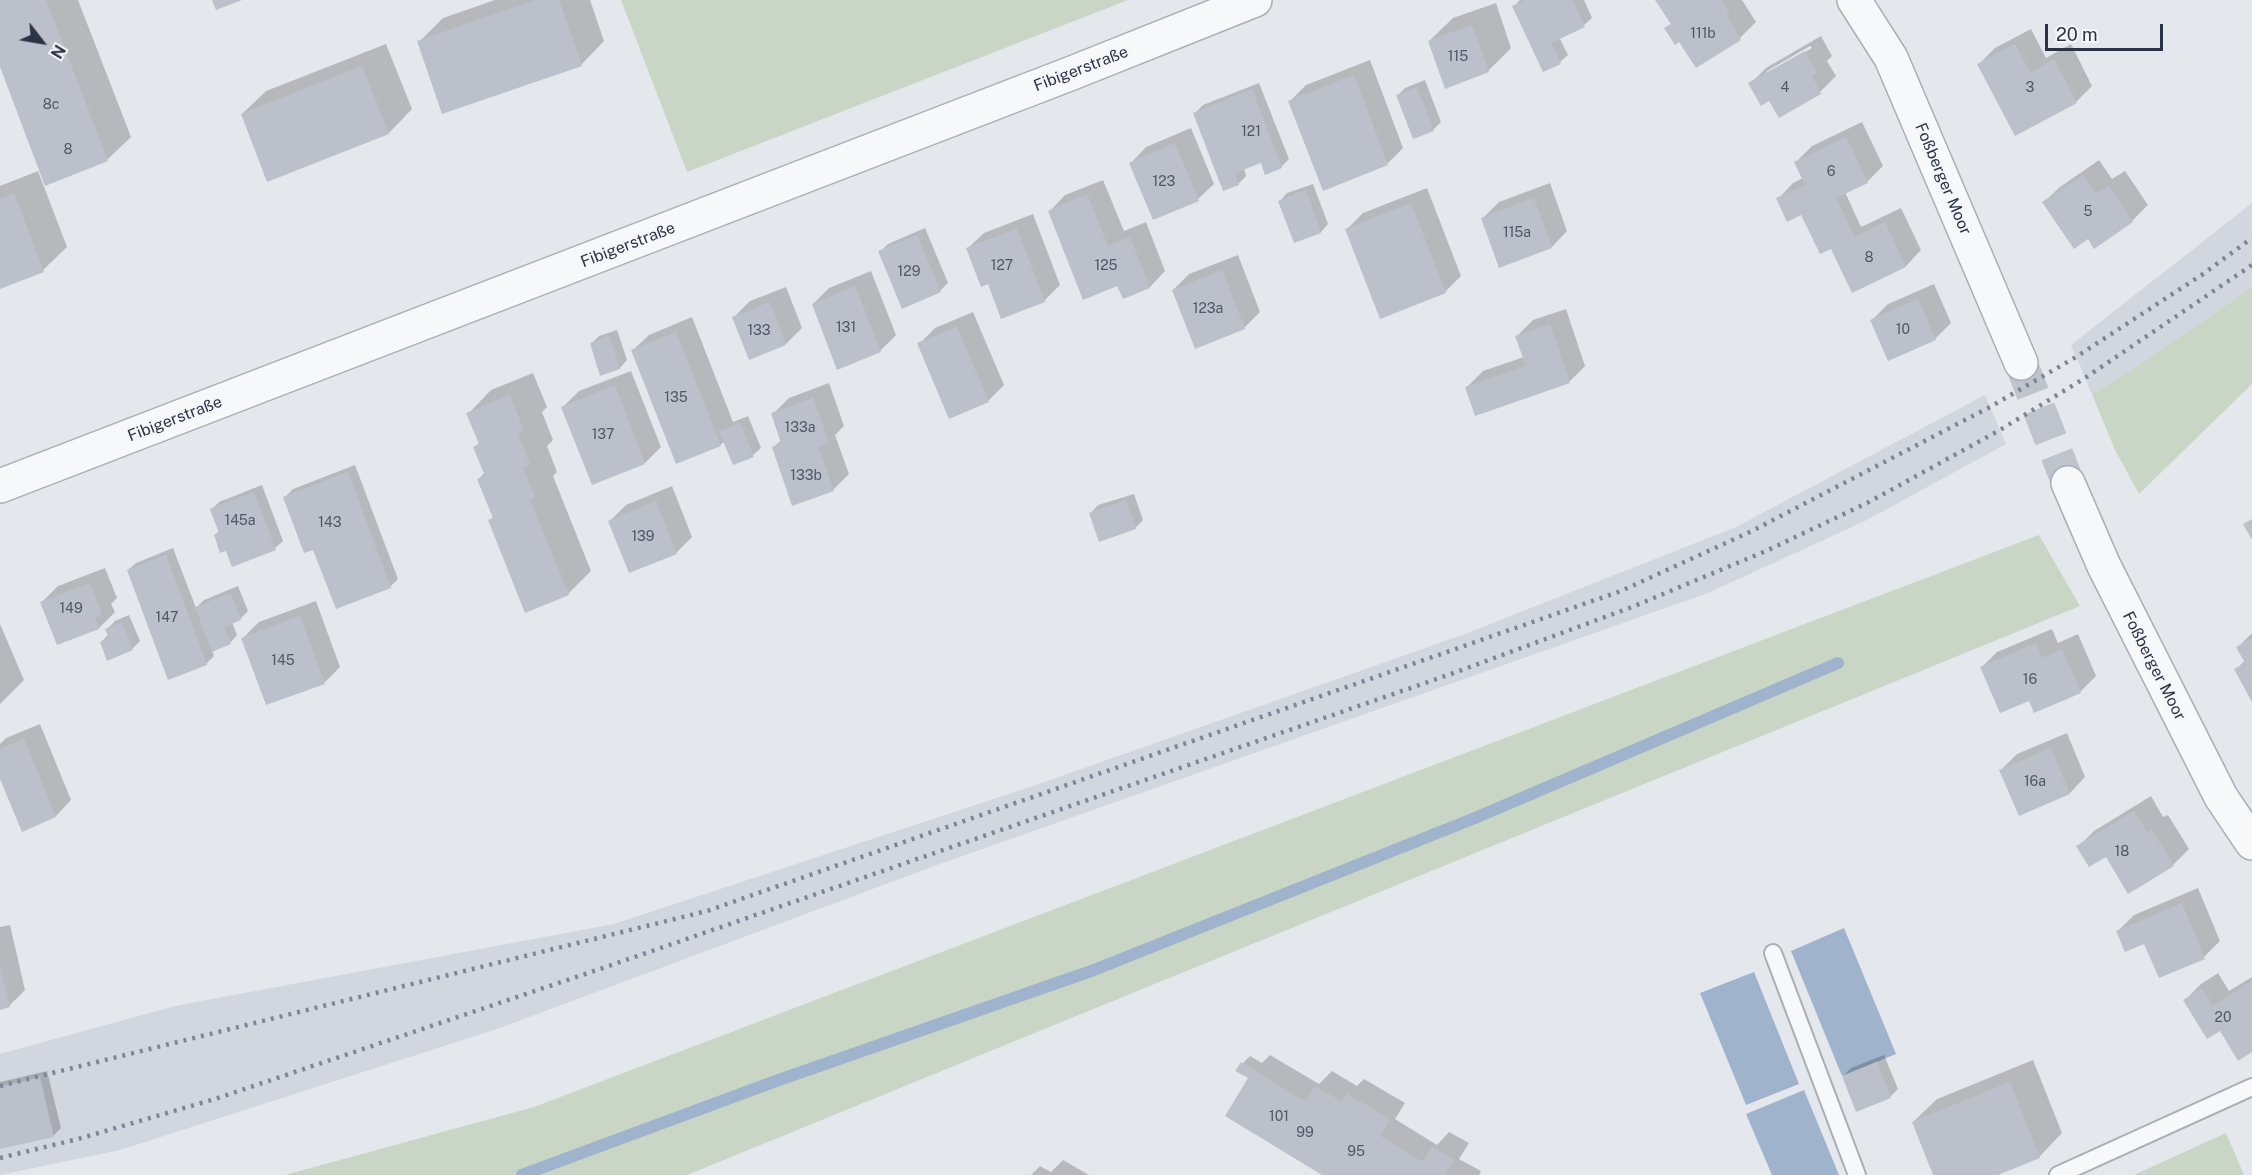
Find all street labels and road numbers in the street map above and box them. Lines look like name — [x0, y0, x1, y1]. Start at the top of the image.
street label: Fibigerstraße — [1031, 42, 1131, 96]
street label: Foßberger Moor — [1911, 120, 1975, 238]
street label: Fibigerstraße — [578, 218, 678, 272]
street label: Fibigerstraße — [125, 392, 225, 446]
street label: Foßberger Moor — [2118, 608, 2190, 724]

